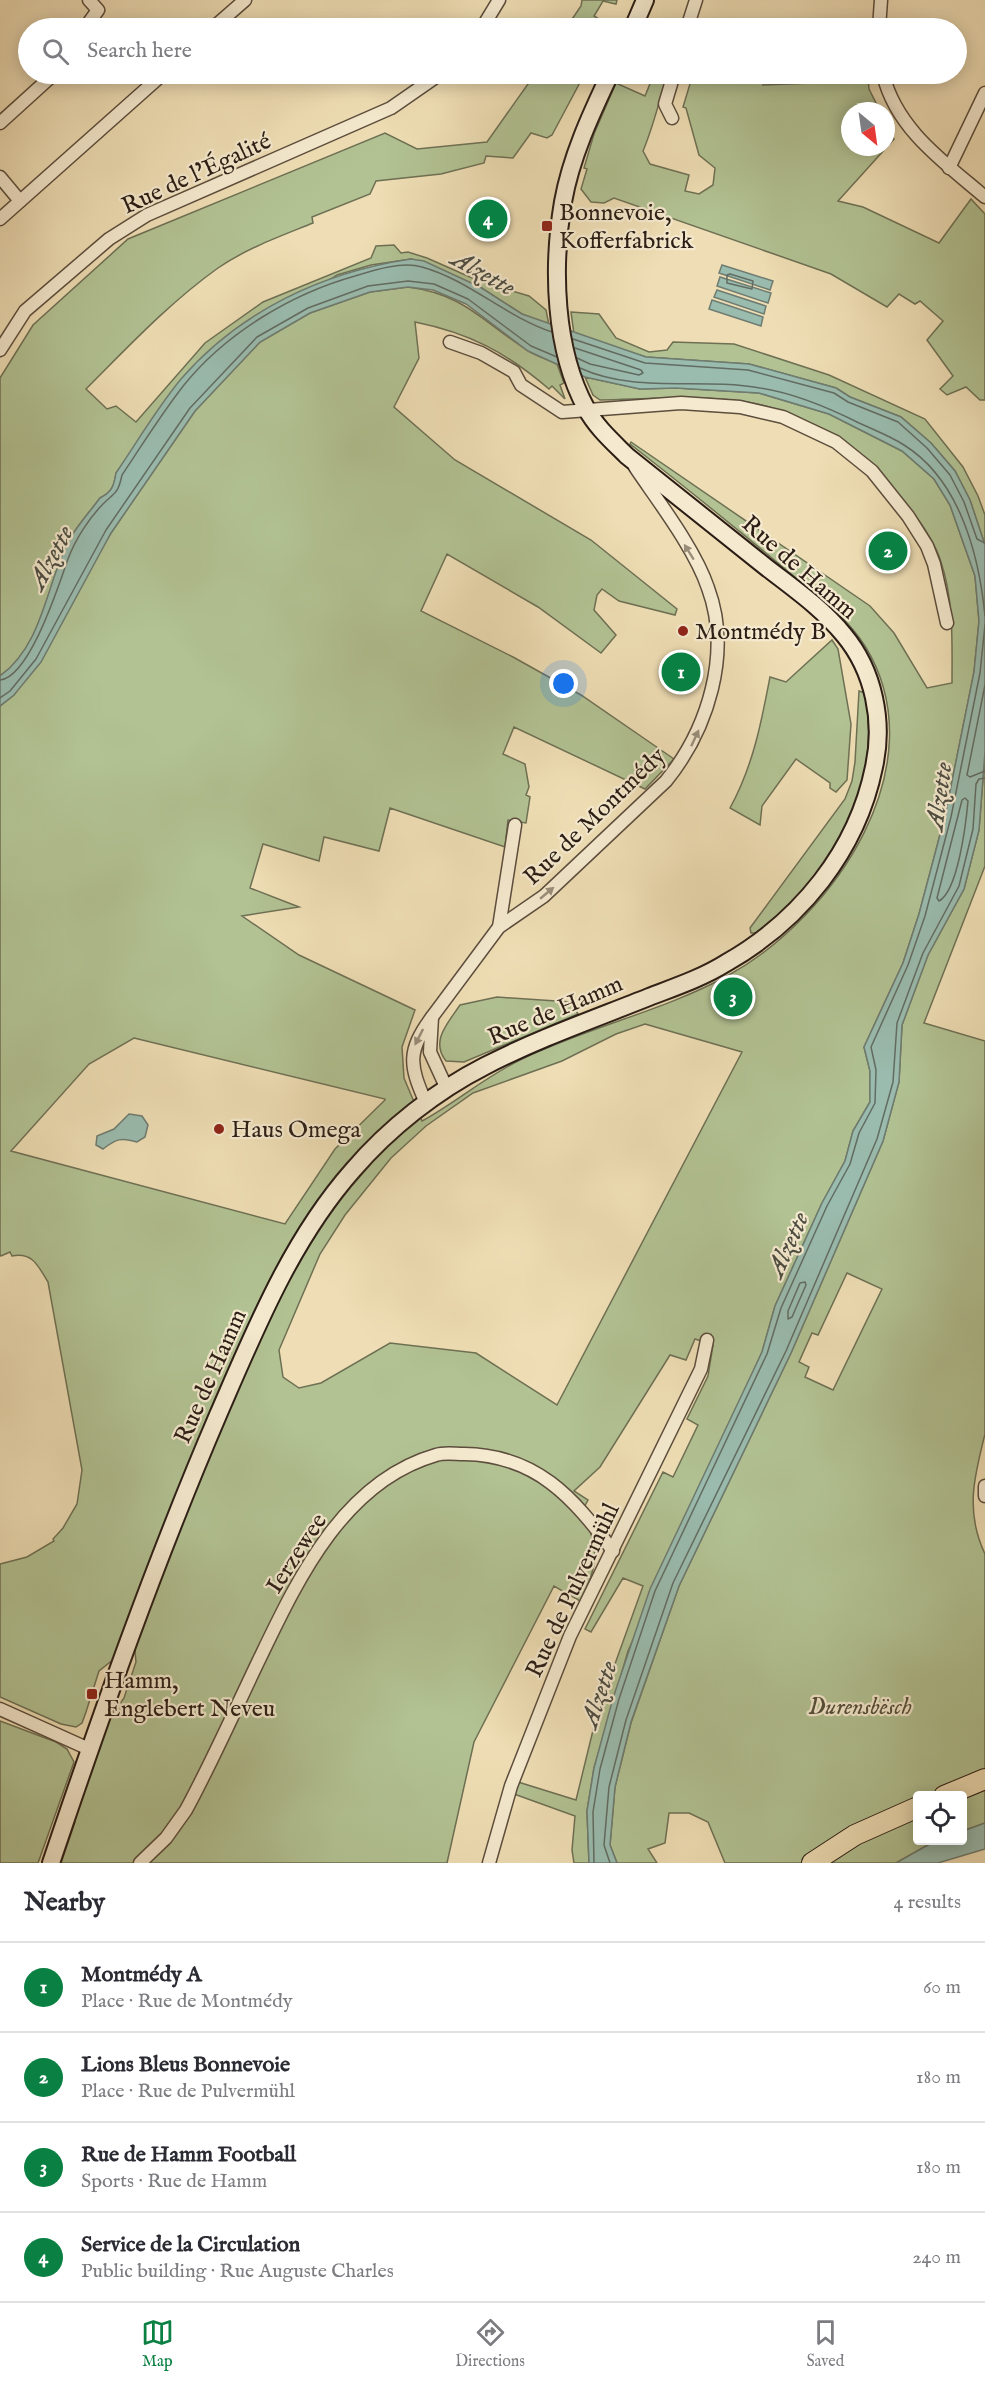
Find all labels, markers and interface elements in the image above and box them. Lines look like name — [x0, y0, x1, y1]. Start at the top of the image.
search box — [18, 18, 967, 84]
icon: search — [39, 35, 72, 68]
text: Search here — [87, 37, 192, 65]
north arrow — [841, 102, 895, 156]
street label: Rue de l'Égalité — [117, 126, 276, 222]
pin: 4 — [468, 196, 508, 242]
place label: Bonnevoie, Kofferfabrick — [559, 198, 694, 257]
marker: Bonnevoie, Kofferfabrick — [540, 219, 554, 233]
water label: Alzette — [443, 241, 521, 304]
street label: Rue de Hamm — [735, 509, 864, 627]
water label: Alzette — [19, 520, 82, 598]
pin: 2 — [868, 528, 908, 574]
one-way arrow — [684, 544, 695, 560]
place label: Montmédy B — [695, 617, 826, 648]
marker: Montmédy B — [676, 624, 690, 638]
pin: 1 — [662, 650, 700, 694]
your location — [549, 669, 578, 698]
one-way arrow — [690, 729, 699, 746]
street label: Rue de Montmédy — [517, 741, 673, 893]
water label: Alzette — [918, 760, 961, 835]
one-way arrow — [539, 887, 554, 900]
street label: Rue de Hamm — [483, 969, 628, 1054]
pin: 3 — [714, 974, 752, 1020]
one-way arrow — [414, 1029, 424, 1046]
place label: Haus Omega — [231, 1115, 361, 1146]
marker: Haus Omega — [212, 1122, 226, 1136]
water label: Alzette — [758, 1206, 817, 1285]
street label: Rue de Hamm — [168, 1305, 255, 1449]
street label: Rue de Pulvermühl — [519, 1498, 628, 1683]
street label: Ierzewee — [260, 1508, 335, 1600]
water label: Alzette — [572, 1657, 626, 1735]
place label: Hamm, Englebert Neveu — [104, 1666, 275, 1725]
marker: Hamm, Englebert Neveu — [85, 1687, 99, 1701]
park label: Durensbësch — [808, 1692, 912, 1723]
map controls — [913, 1791, 967, 1845]
button: locate — [913, 1791, 967, 1845]
text: Nearby — [24, 1886, 105, 1919]
text: 4 results — [894, 1890, 961, 1915]
text: Montmédy A — [81, 1961, 202, 1989]
text: 1 — [40, 1975, 47, 2000]
text: 60 m — [923, 1975, 961, 2000]
text: Place · Rue de Montmédy — [81, 1989, 293, 2014]
text: Lions Bleus Bonnevoie — [81, 2051, 290, 2079]
text: 2 — [39, 2065, 48, 2090]
text: 180 m — [916, 2065, 961, 2090]
text: Place · Rue de Pulvermühl — [81, 2079, 295, 2104]
text: Rue de Hamm Football — [81, 2141, 296, 2169]
text: 3 — [40, 2155, 47, 2180]
text: 180 m — [916, 2155, 961, 2180]
text: Sports · Rue de Hamm — [81, 2169, 267, 2194]
text: Service de la Circulation — [81, 2231, 300, 2259]
text: 4 — [39, 2245, 48, 2270]
text: 240 m — [912, 2245, 961, 2270]
text: Public building · Rue Auguste Charles — [81, 2259, 394, 2284]
tab: Map — [141, 2316, 174, 2372]
tab: Directions — [455, 2316, 525, 2372]
tab: Saved — [806, 2316, 844, 2372]

